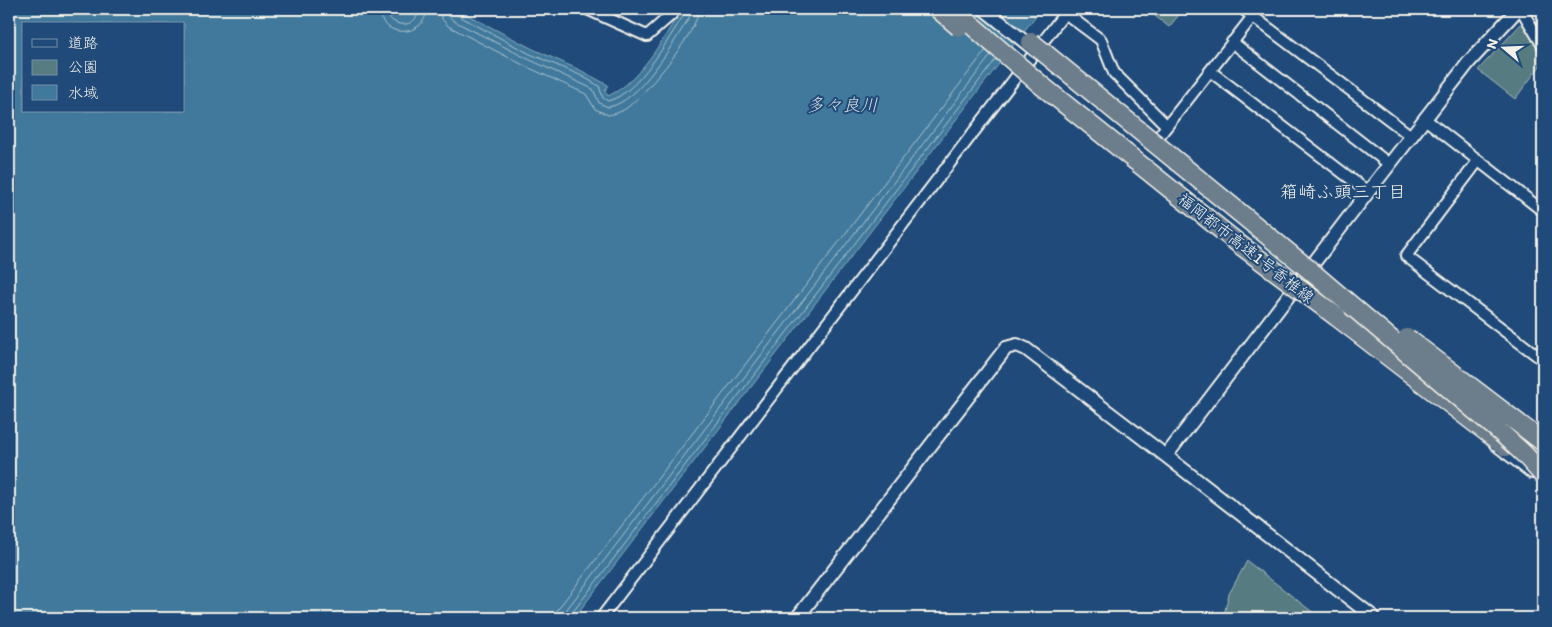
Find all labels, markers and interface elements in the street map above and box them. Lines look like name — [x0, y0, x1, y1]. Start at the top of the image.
legend — [22, 22, 185, 112]
north arrow — [1480, 22, 1530, 72]
text: 道路 — [68, 34, 98, 52]
text: N — [1483, 37, 1502, 51]
text: 公園 — [68, 58, 98, 76]
text: 水域 — [68, 84, 98, 102]
water label: 多々良川 — [806, 94, 878, 116]
district label: 箱崎ふ頭三丁目 — [1280, 181, 1406, 203]
street label: 福岡都市高速1号香椎線 — [1174, 189, 1318, 307]

